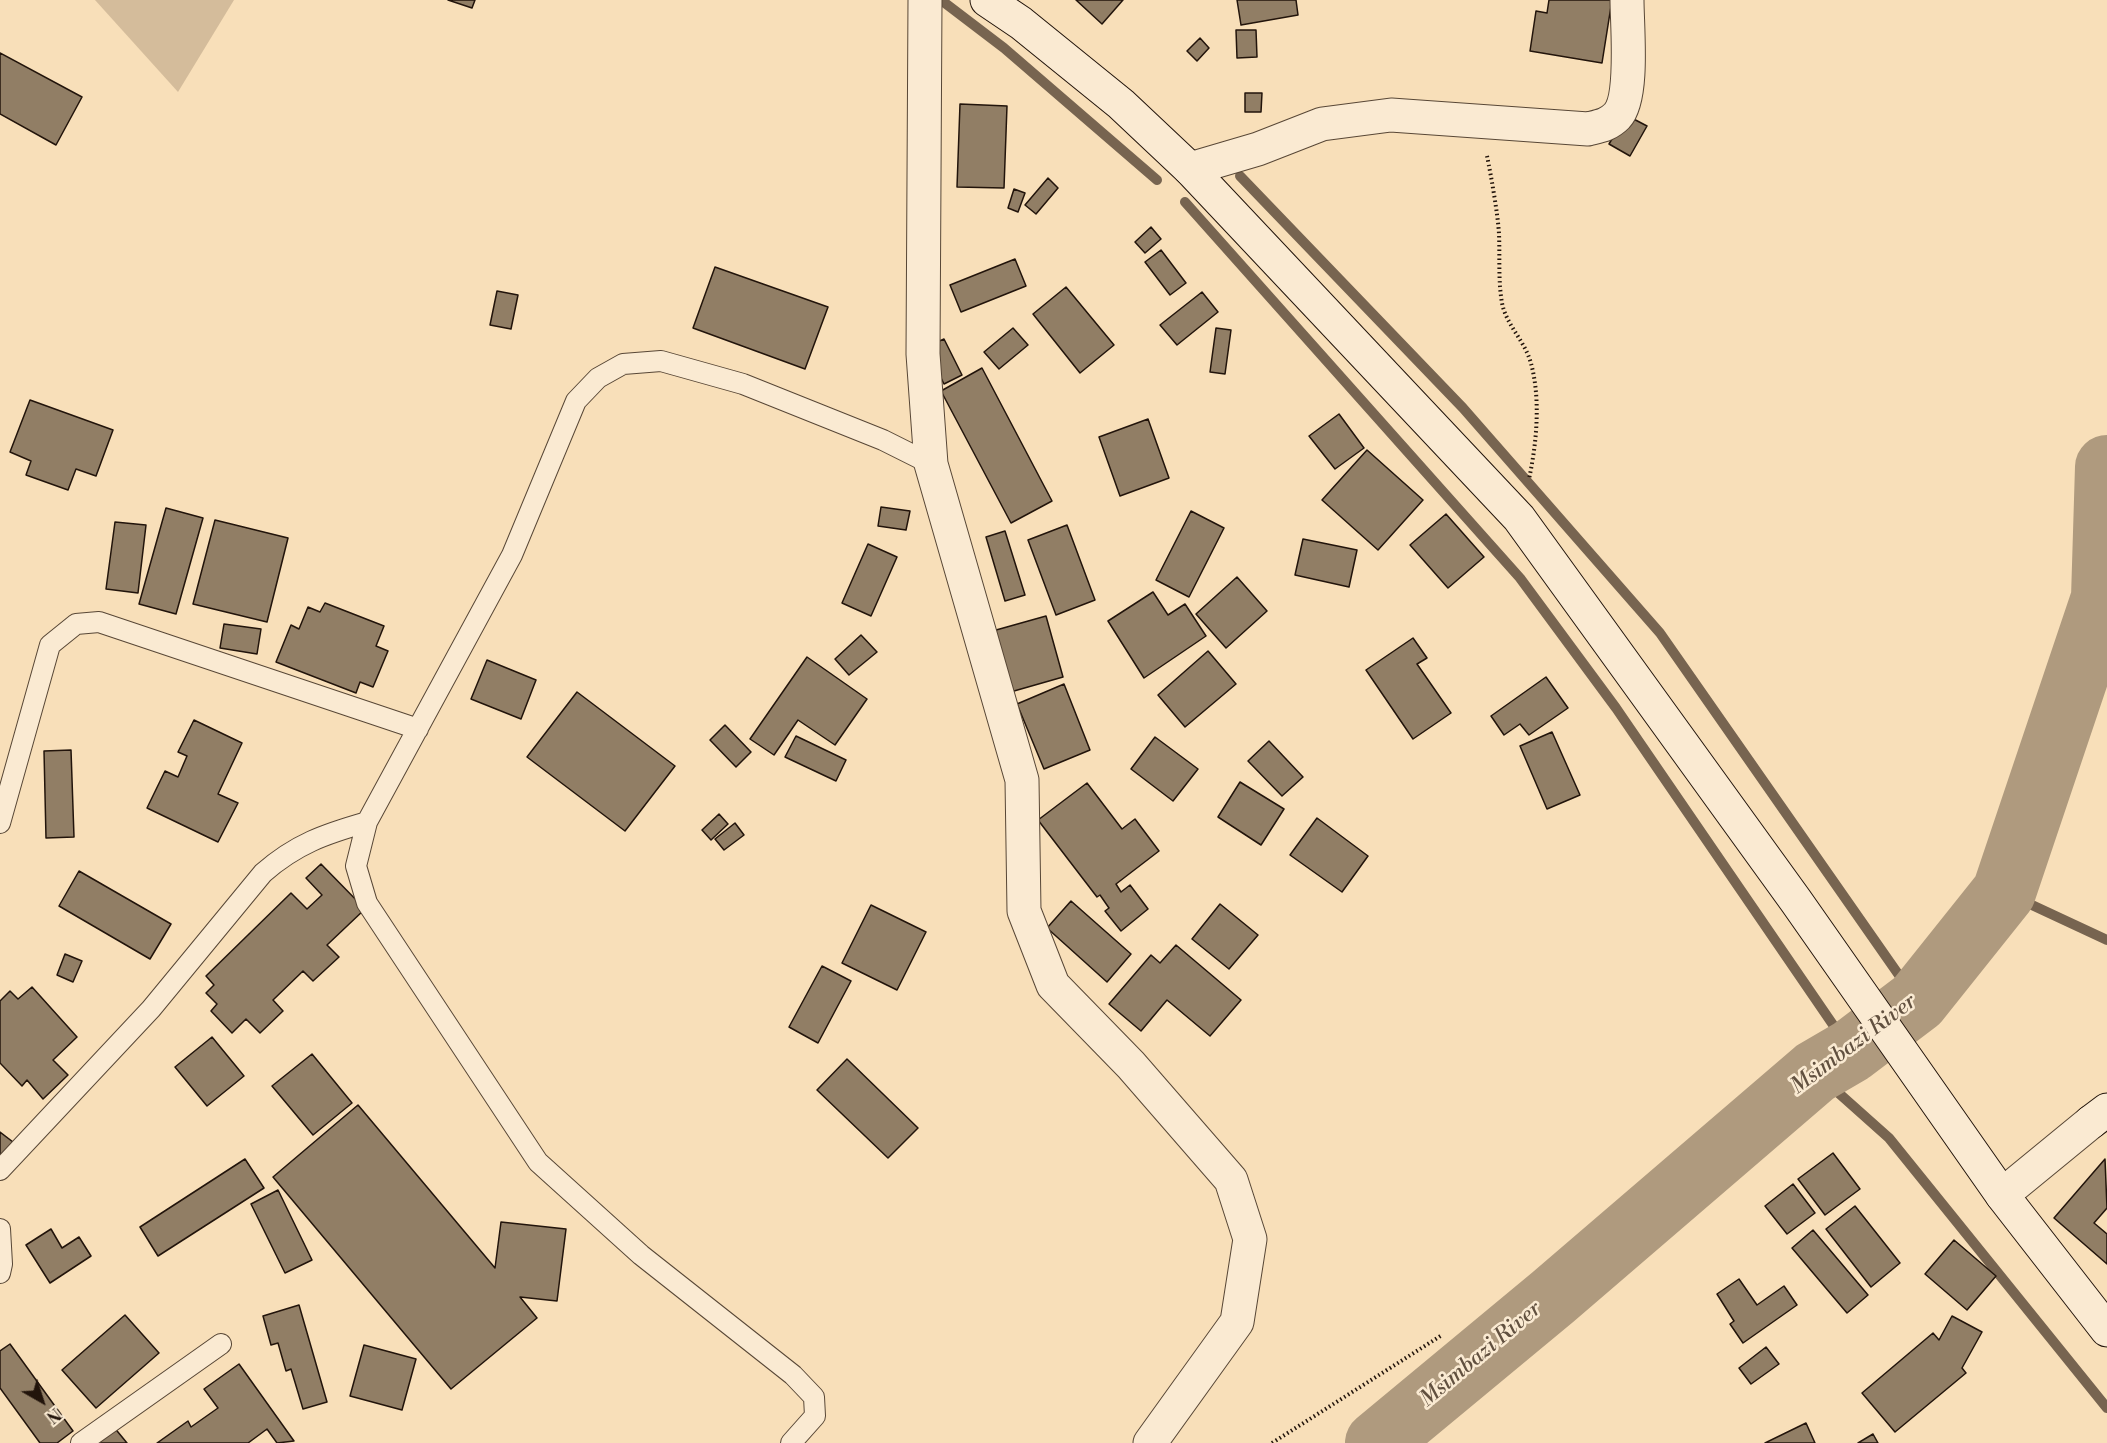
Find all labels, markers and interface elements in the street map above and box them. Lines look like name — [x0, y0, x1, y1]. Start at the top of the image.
water label: Msimbazi River — [1786, 989, 1922, 1101]
water label: Msimbazi River — [1415, 1296, 1547, 1414]
north arrow — [12, 1371, 72, 1431]
text: N — [42, 1403, 65, 1427]

